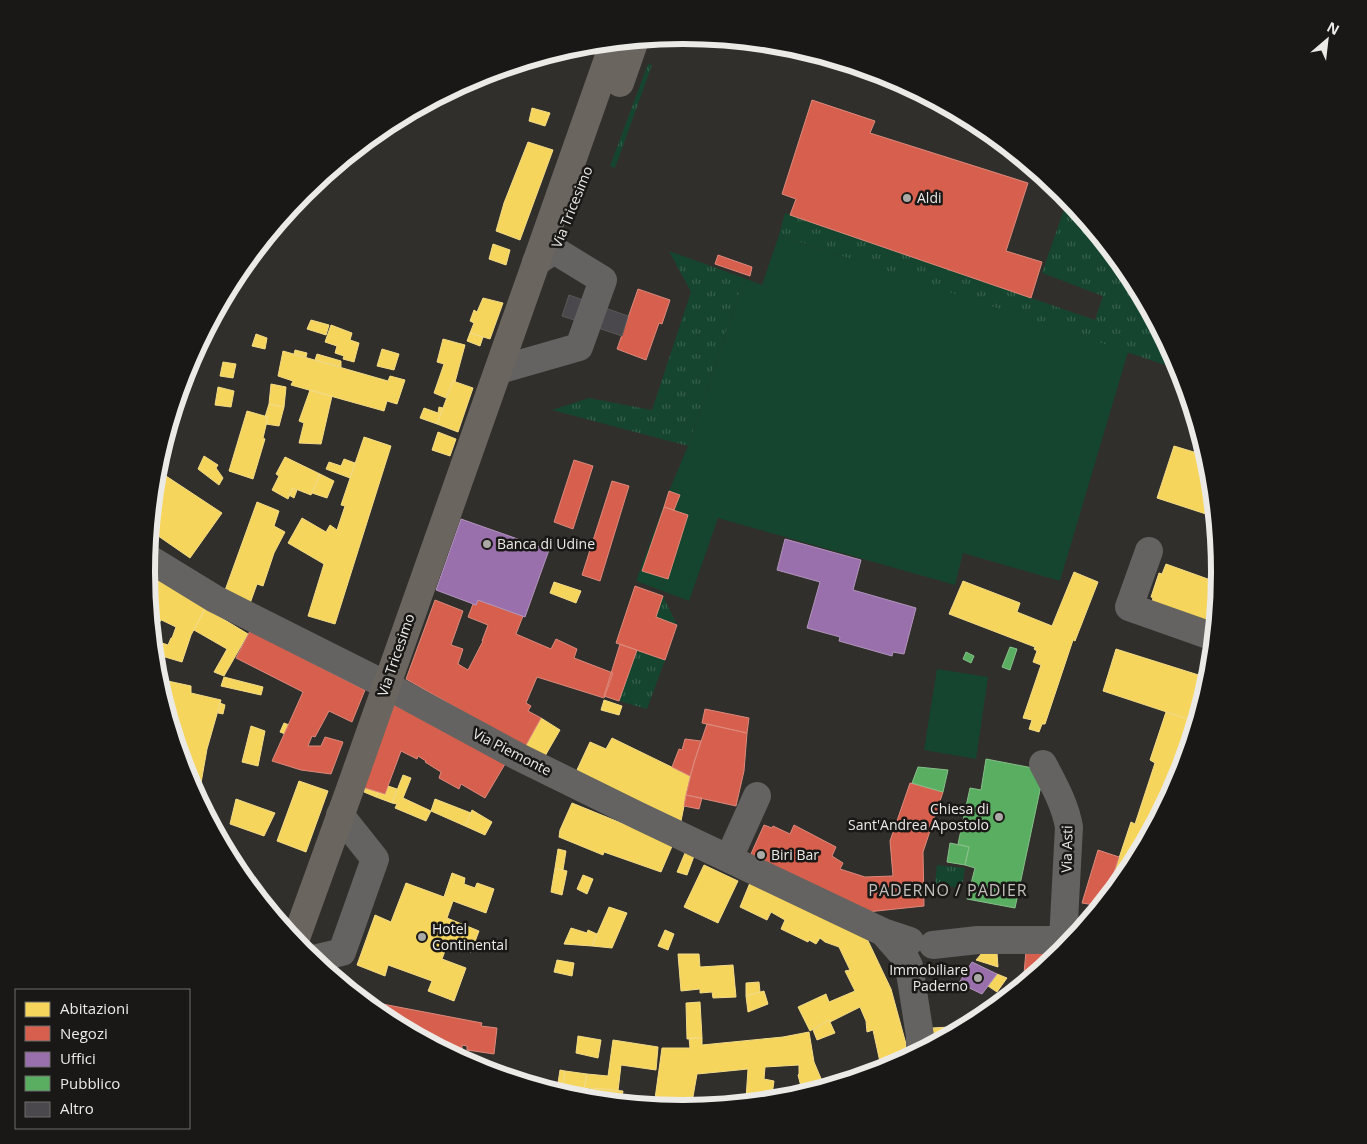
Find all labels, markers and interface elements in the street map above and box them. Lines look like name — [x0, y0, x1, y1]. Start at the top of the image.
north arrow — [1302, 15, 1352, 65]
text: N — [1324, 17, 1343, 39]
street label: Via Tricesimo — [547, 163, 597, 250]
place label: Aldi — [917, 188, 942, 207]
marker: Aldi — [901, 192, 913, 204]
place label: Banca di Udine — [497, 534, 595, 553]
marker: Banca di Udine — [481, 538, 493, 550]
street label: Via Tricesimo — [372, 611, 419, 699]
street label: Via Piemonte — [470, 724, 555, 780]
place label: Chiesa di Sant'Andrea Apostolo — [848, 799, 989, 834]
marker: Chiesa di Sant'Andrea Apostolo — [993, 811, 1005, 823]
street label: Via Asti — [1057, 825, 1076, 873]
place label: Biri Bar — [771, 845, 819, 864]
marker: Biri Bar — [755, 849, 767, 861]
district label: PADERNO / PADIER — [868, 879, 1028, 901]
place label: Hotel Continental — [432, 919, 508, 954]
marker: Hotel Continental — [416, 931, 428, 943]
place label: Immobiliare Paderno — [889, 960, 968, 995]
marker: Immobiliare Paderno — [972, 972, 984, 984]
legend — [15, 989, 190, 1129]
text: Abitazioni — [60, 998, 129, 1018]
text: Negozi — [60, 1023, 108, 1043]
text: Uffici — [60, 1048, 96, 1068]
text: Pubblico — [60, 1073, 120, 1093]
text: Altro — [60, 1098, 94, 1118]

